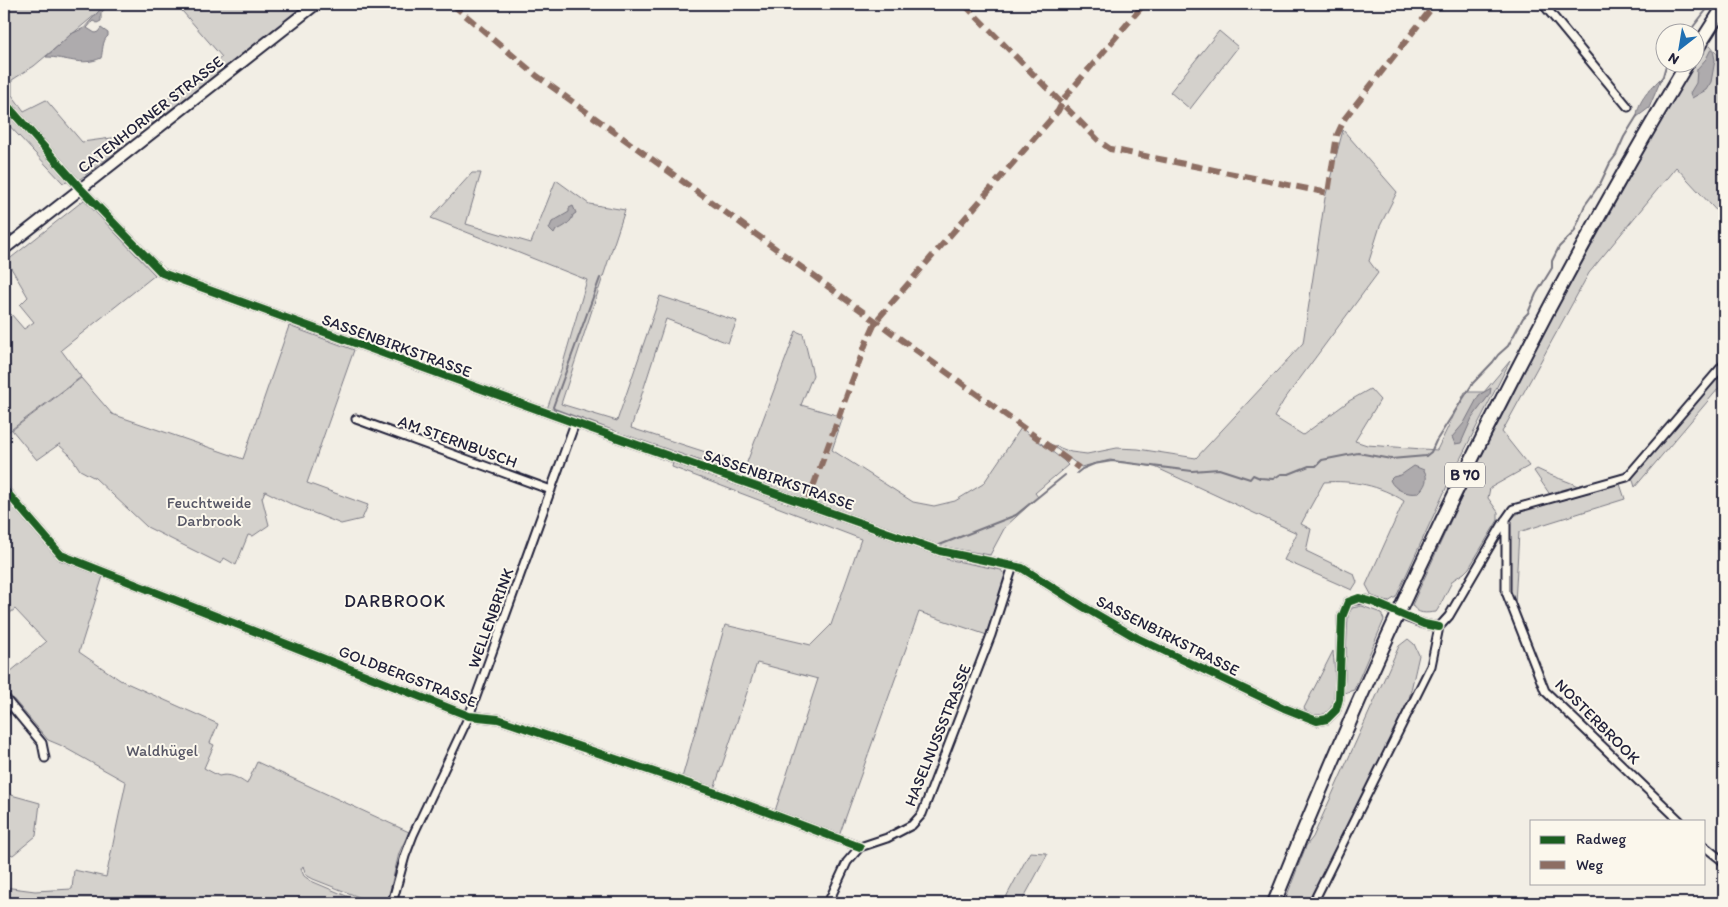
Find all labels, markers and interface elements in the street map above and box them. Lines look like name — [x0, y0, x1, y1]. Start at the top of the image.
north arrow — [1656, 22, 1706, 72]
text: N — [1665, 49, 1682, 68]
street label: CATENHORNER STRASSE — [74, 52, 227, 177]
street label: SASSENBIRKSTRASSE — [319, 310, 474, 381]
street label: AM STERNBUSCH — [396, 411, 520, 472]
street label: SASSENBIRKSTRASSE — [701, 445, 857, 514]
road number: B 70 — [1445, 462, 1485, 488]
park label: Feuchtweide Darbrook — [167, 493, 251, 530]
street label: WELLENBRINK — [464, 565, 517, 671]
district label: DARBROOK — [344, 590, 446, 612]
street label: SASSENBIRKSTRASSE — [1093, 591, 1242, 680]
street label: GOLDBERGSTRASSE — [336, 641, 480, 712]
street label: HASELNUSSSTRASSE — [900, 661, 975, 809]
street label: NOSTERBROOK — [1551, 675, 1645, 768]
park label: Waldhügel — [126, 741, 199, 760]
legend — [1530, 820, 1706, 884]
text: Radweg — [1576, 830, 1626, 848]
text: Weg — [1576, 856, 1603, 874]

